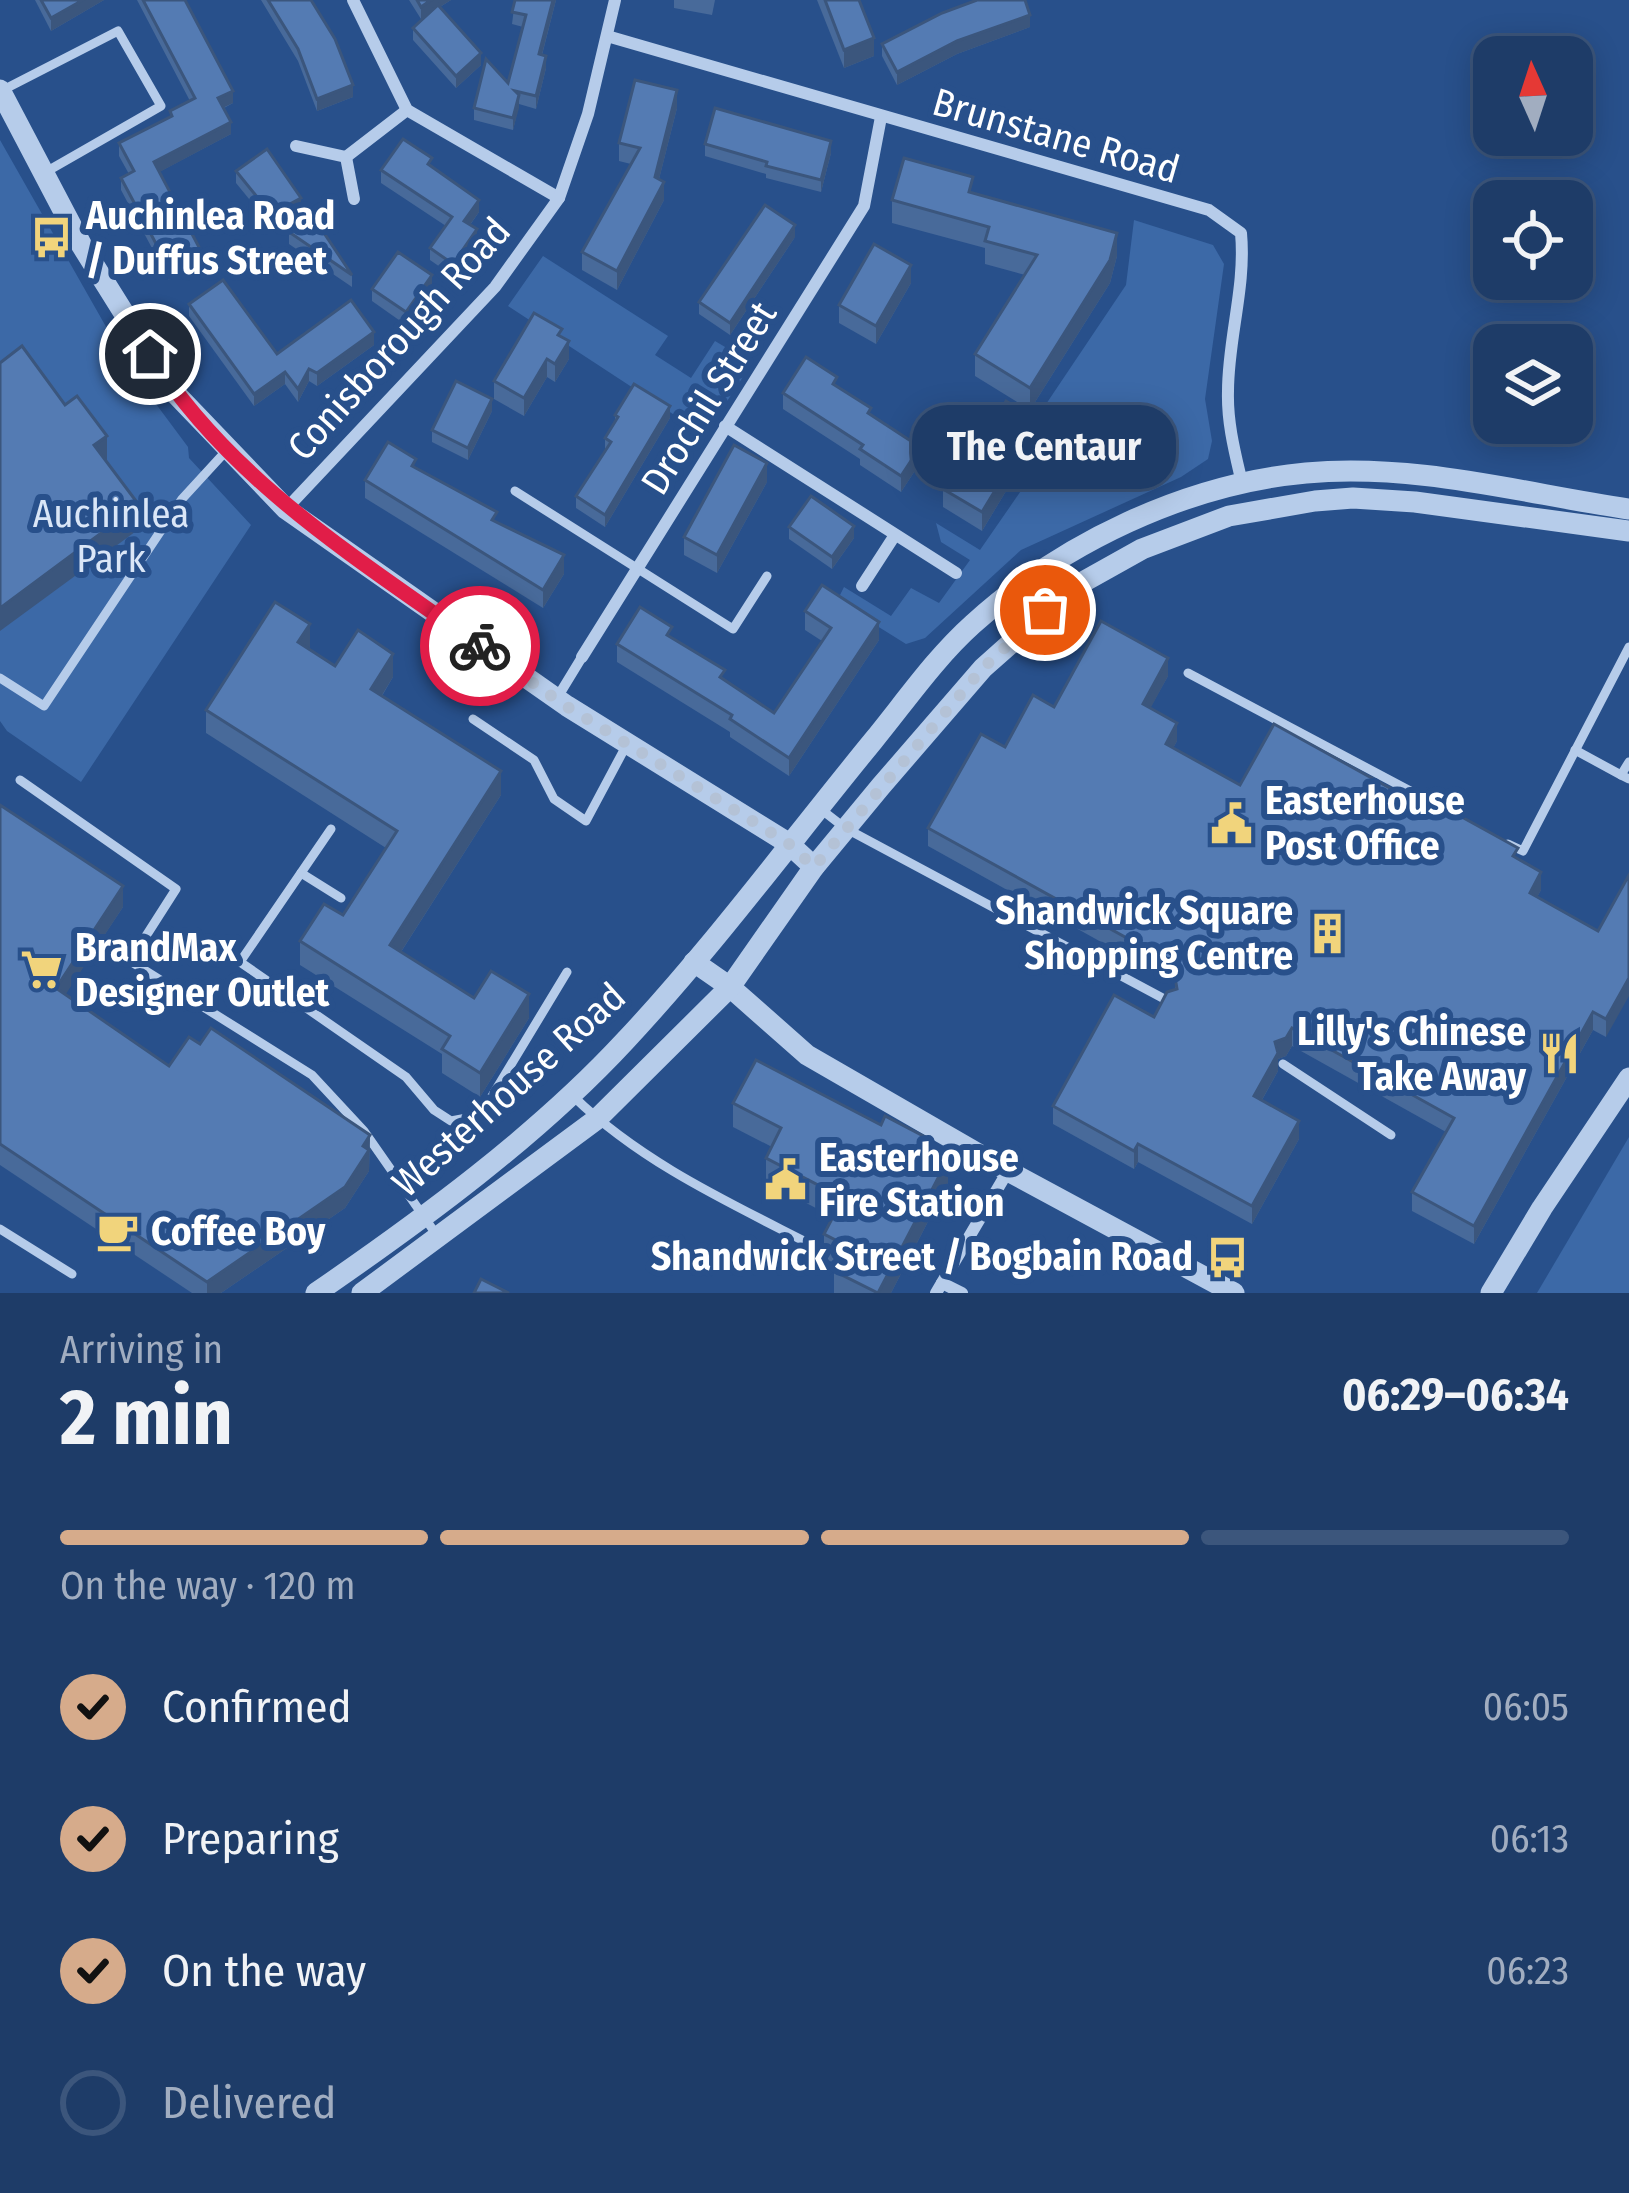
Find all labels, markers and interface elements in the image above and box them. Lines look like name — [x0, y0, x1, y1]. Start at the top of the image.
north arrow — [1473, 36, 1593, 156]
map controls — [1473, 36, 1593, 444]
street label: Brunstane Road — [928, 79, 1184, 193]
button: locate — [1473, 180, 1593, 300]
place label: Auchinlea Road / Duffus Street — [85, 193, 335, 284]
street label: Conisborough Road — [278, 208, 520, 470]
bus stop icon: Auchinlea Road / Duffus Street — [29, 215, 75, 261]
street label: Drochil Street — [632, 293, 786, 503]
pin — [99, 303, 201, 405]
icon: home — [117, 321, 183, 387]
button: layers — [1473, 324, 1593, 444]
callout: The Centaur — [913, 406, 1177, 490]
text: The Centaur — [947, 424, 1141, 470]
park label: Auchinlea Park — [33, 491, 189, 582]
pin — [994, 559, 1096, 661]
icon: bag — [1012, 577, 1078, 643]
courier — [420, 586, 540, 706]
icon: bike — [447, 613, 513, 679]
place label: Easterhouse Post Office — [1265, 778, 1465, 869]
public building icon: Easterhouse Post Office — [1208, 800, 1254, 846]
place label: Shandwick Square Shopping Centre — [995, 888, 1293, 979]
building icon: Shandwick Square Shopping Centre — [1304, 910, 1350, 956]
place label: BrandMax Designer Outlet — [75, 925, 331, 1016]
supermarket icon: BrandMax Designer Outlet — [18, 947, 64, 993]
street label: Westerhouse Road — [383, 973, 635, 1207]
place label: Lilly's Chinese Take Away — [1297, 1009, 1526, 1100]
restaurant icon: Lilly's Chinese Take Away — [1537, 1031, 1583, 1077]
place label: Easterhouse Fire Station — [819, 1135, 1019, 1226]
public building icon: Easterhouse Fire Station — [762, 1157, 808, 1203]
cafe icon: Coffee Boy — [94, 1209, 140, 1255]
place label: Coffee Boy — [151, 1209, 326, 1255]
place label: Shandwick Street / Bogbain Road — [651, 1234, 1193, 1280]
bus stop icon: Shandwick Street / Bogbain Road — [1204, 1234, 1250, 1280]
text: Arriving in — [60, 1327, 223, 1373]
text: 06:29–06:34 — [1342, 1368, 1569, 1422]
text: 2 min — [60, 1371, 233, 1465]
text: On the way · 120 m — [60, 1563, 355, 1609]
icon: check — [60, 1674, 126, 1740]
text: Confirmed — [162, 1680, 352, 1734]
text: 06:05 — [1483, 1684, 1569, 1730]
icon: check — [60, 1806, 126, 1872]
text: Preparing — [162, 1812, 339, 1866]
text: 06:13 — [1490, 1816, 1569, 1862]
icon: check — [60, 1938, 126, 2004]
text: On the way — [162, 1944, 366, 1998]
text: 06:23 — [1486, 1948, 1569, 1994]
text: Delivered — [162, 2076, 336, 2130]

